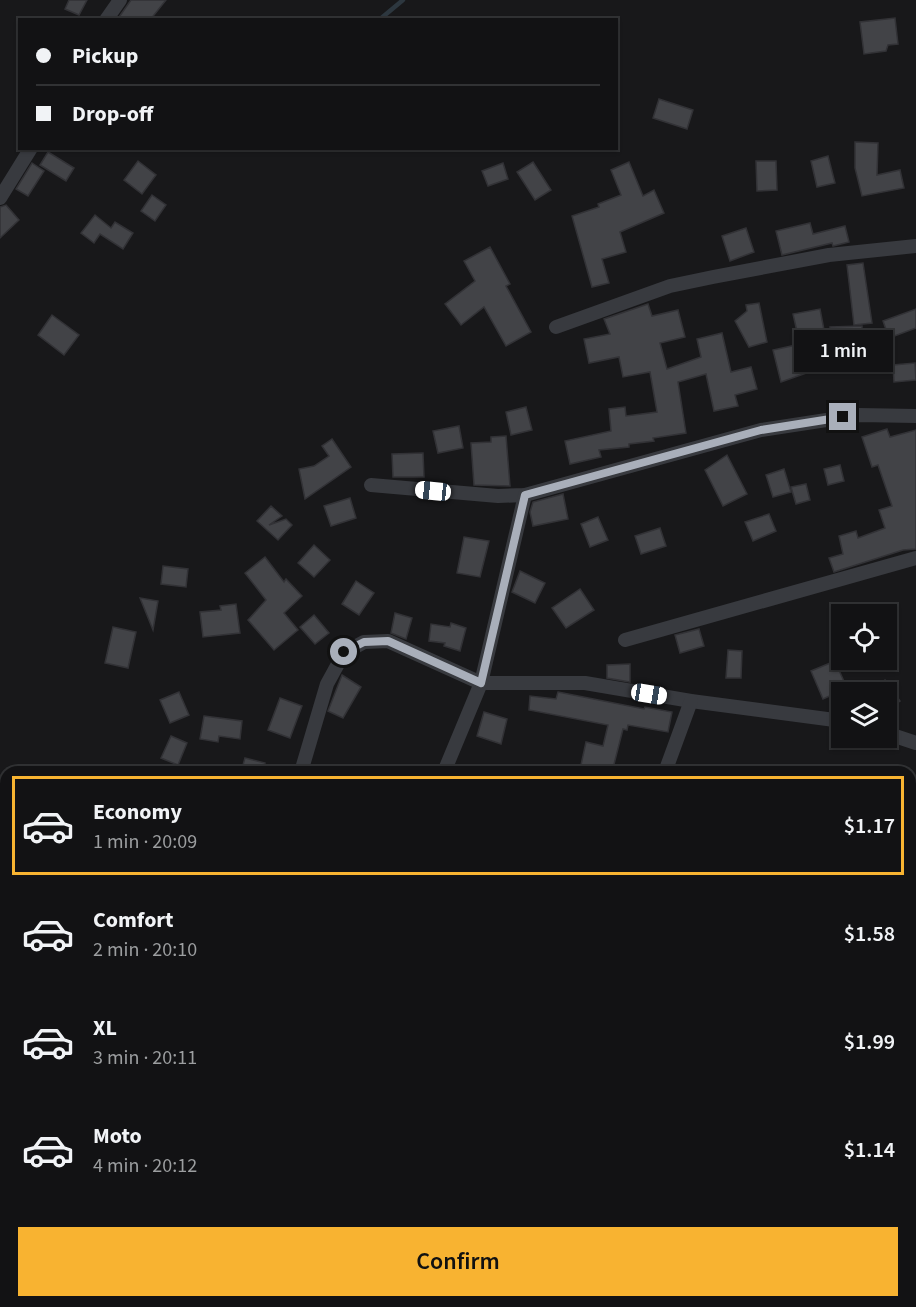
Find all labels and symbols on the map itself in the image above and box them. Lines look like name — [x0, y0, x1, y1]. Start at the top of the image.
callout: 1 min — [794, 330, 892, 372]
route end — [829, 403, 856, 430]
car — [414, 480, 452, 502]
route start — [330, 638, 357, 665]
car — [630, 682, 668, 706]

